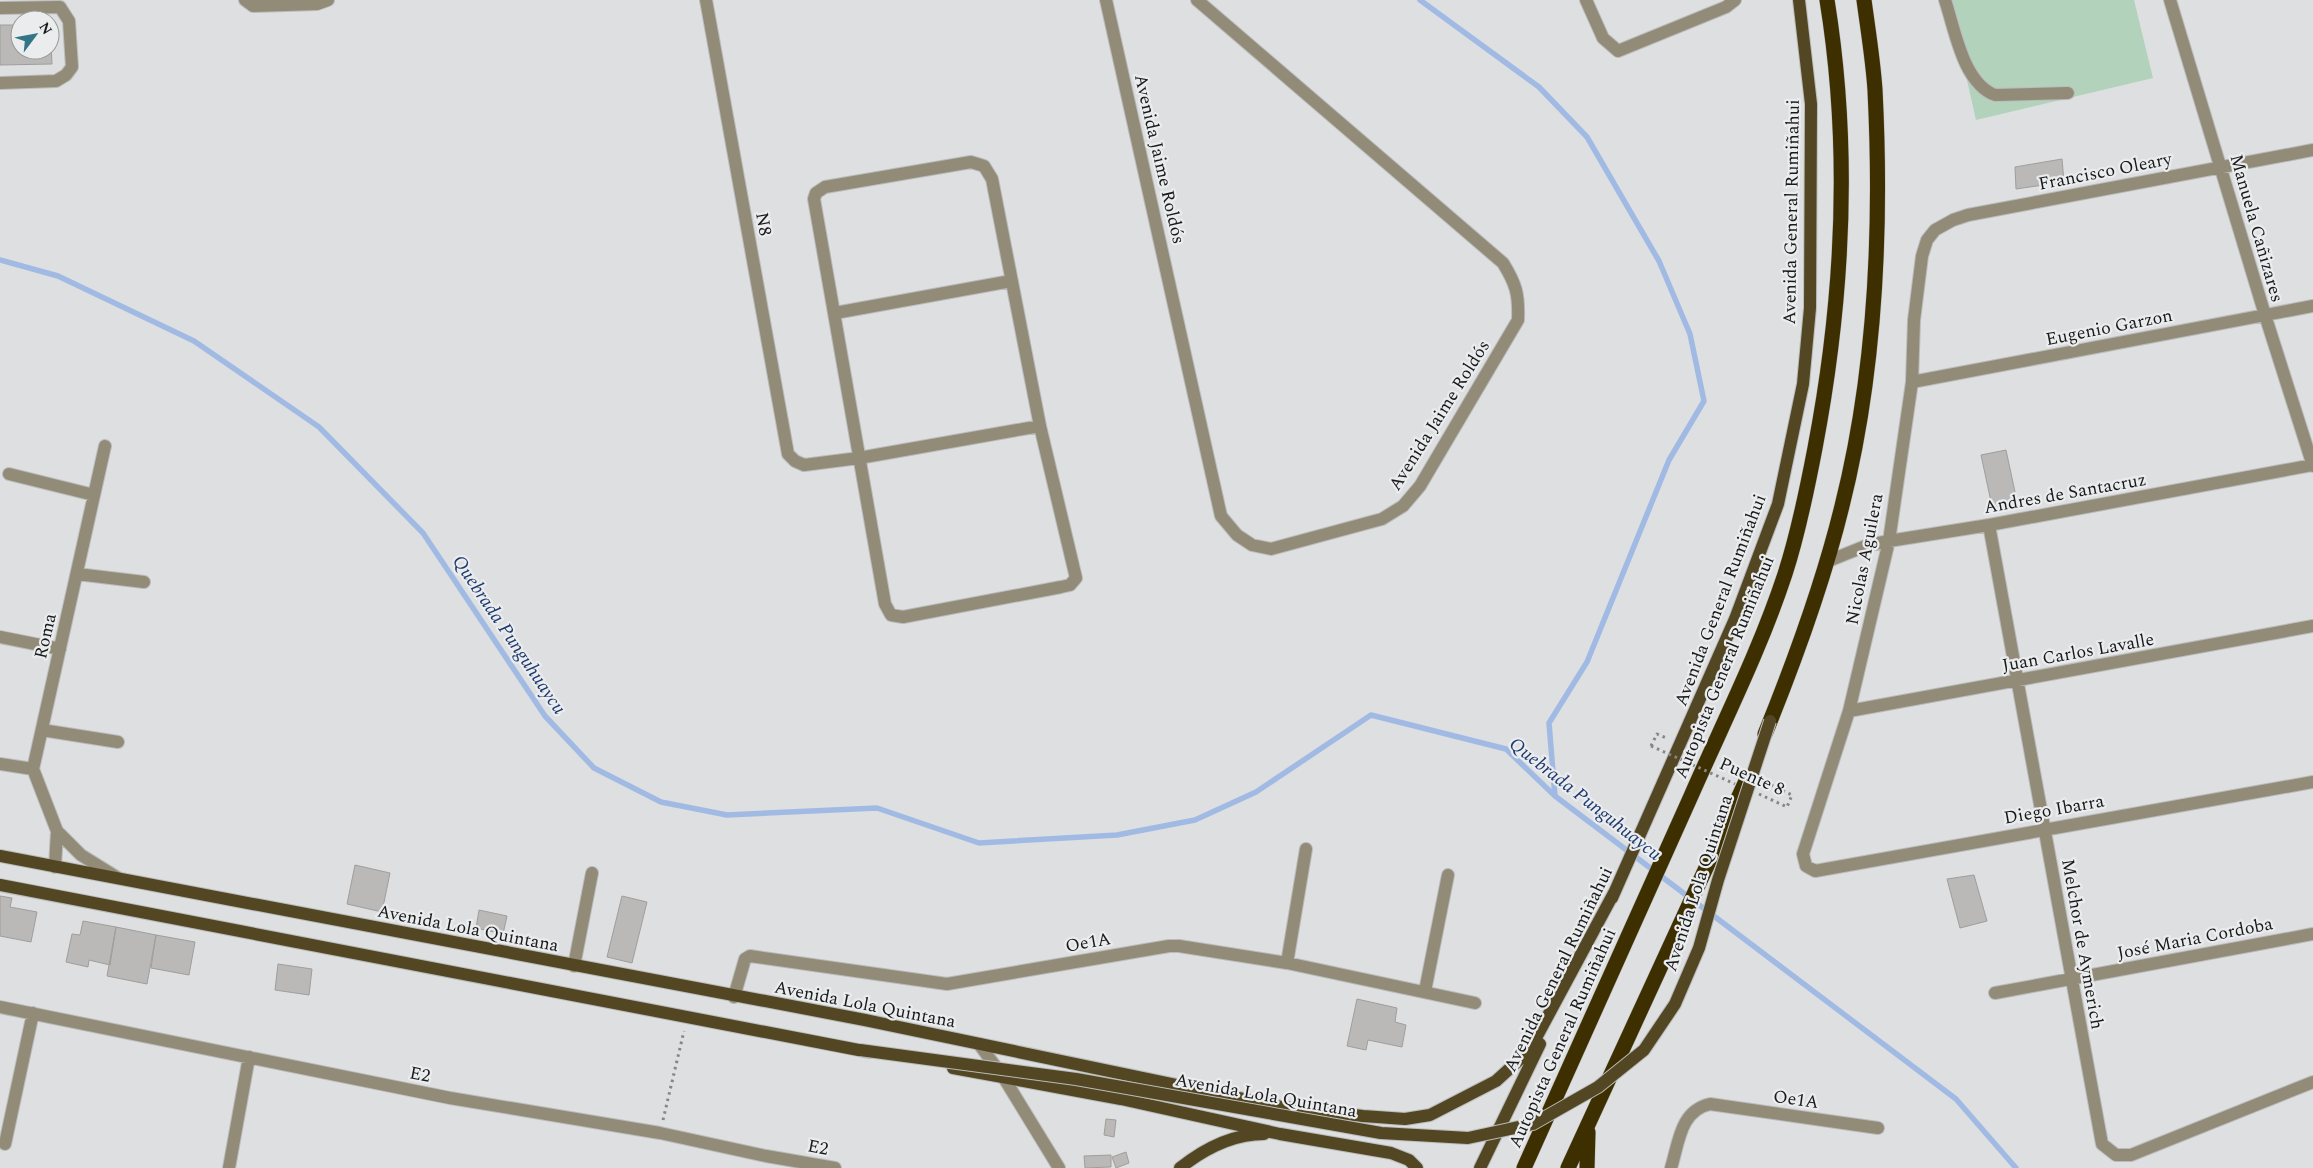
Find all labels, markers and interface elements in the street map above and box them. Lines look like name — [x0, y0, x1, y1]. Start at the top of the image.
north arrow — [10, 10, 60, 60]
text: N — [34, 18, 58, 39]
street label: Avenida Jaime Roldós — [1127, 72, 1192, 247]
street label: Avenida General Rumiñahui — [1776, 99, 1807, 325]
street label: Francisco Oleary — [2036, 145, 2175, 198]
street label: Manuela Cañizares — [2222, 151, 2291, 305]
street label: N8 — [748, 210, 779, 238]
street label: Eugenio Garzon — [2043, 302, 2175, 353]
street label: Avenida Jaime Roldós — [1382, 335, 1497, 496]
street label: Andres de Santacruz — [1982, 466, 2148, 521]
street label: Avenida General Rumiñahui — [1667, 490, 1773, 710]
street label: Nicolas Aguilera — [1838, 491, 1891, 627]
water label: Quebrada Punguhuaycu — [444, 549, 573, 720]
street label: Autopista General Rumiñahui — [1667, 552, 1782, 783]
street label: Roma — [27, 611, 64, 661]
street label: Juan Carlos Lavalle — [2000, 626, 2156, 679]
water label: Quebrada Punguhuaycu — [1503, 730, 1668, 868]
street label: Puente 8 — [1715, 750, 1789, 803]
street label: Diego Ibarra — [2002, 787, 2107, 832]
street label: Avenida Lola Quintana — [1657, 791, 1740, 975]
street label: Melchor de Aymerich — [2054, 857, 2111, 1031]
street label: Avenida General Rumiñahui — [1497, 862, 1620, 1076]
street label: Avenida Lola Quintana — [375, 898, 561, 959]
street label: José Maria Cordoba — [2115, 910, 2275, 967]
street label: Autopista General Rumiñahui — [1502, 924, 1623, 1153]
street label: Oe1A — [1063, 925, 1113, 960]
street label: Avenida Lola Quintana — [772, 974, 958, 1035]
street label: E2 — [407, 1059, 433, 1090]
street label: Avenida Lola Quintana — [1173, 1066, 1359, 1125]
street label: Oe1A — [1771, 1083, 1820, 1116]
street label: E2 — [805, 1132, 831, 1163]

